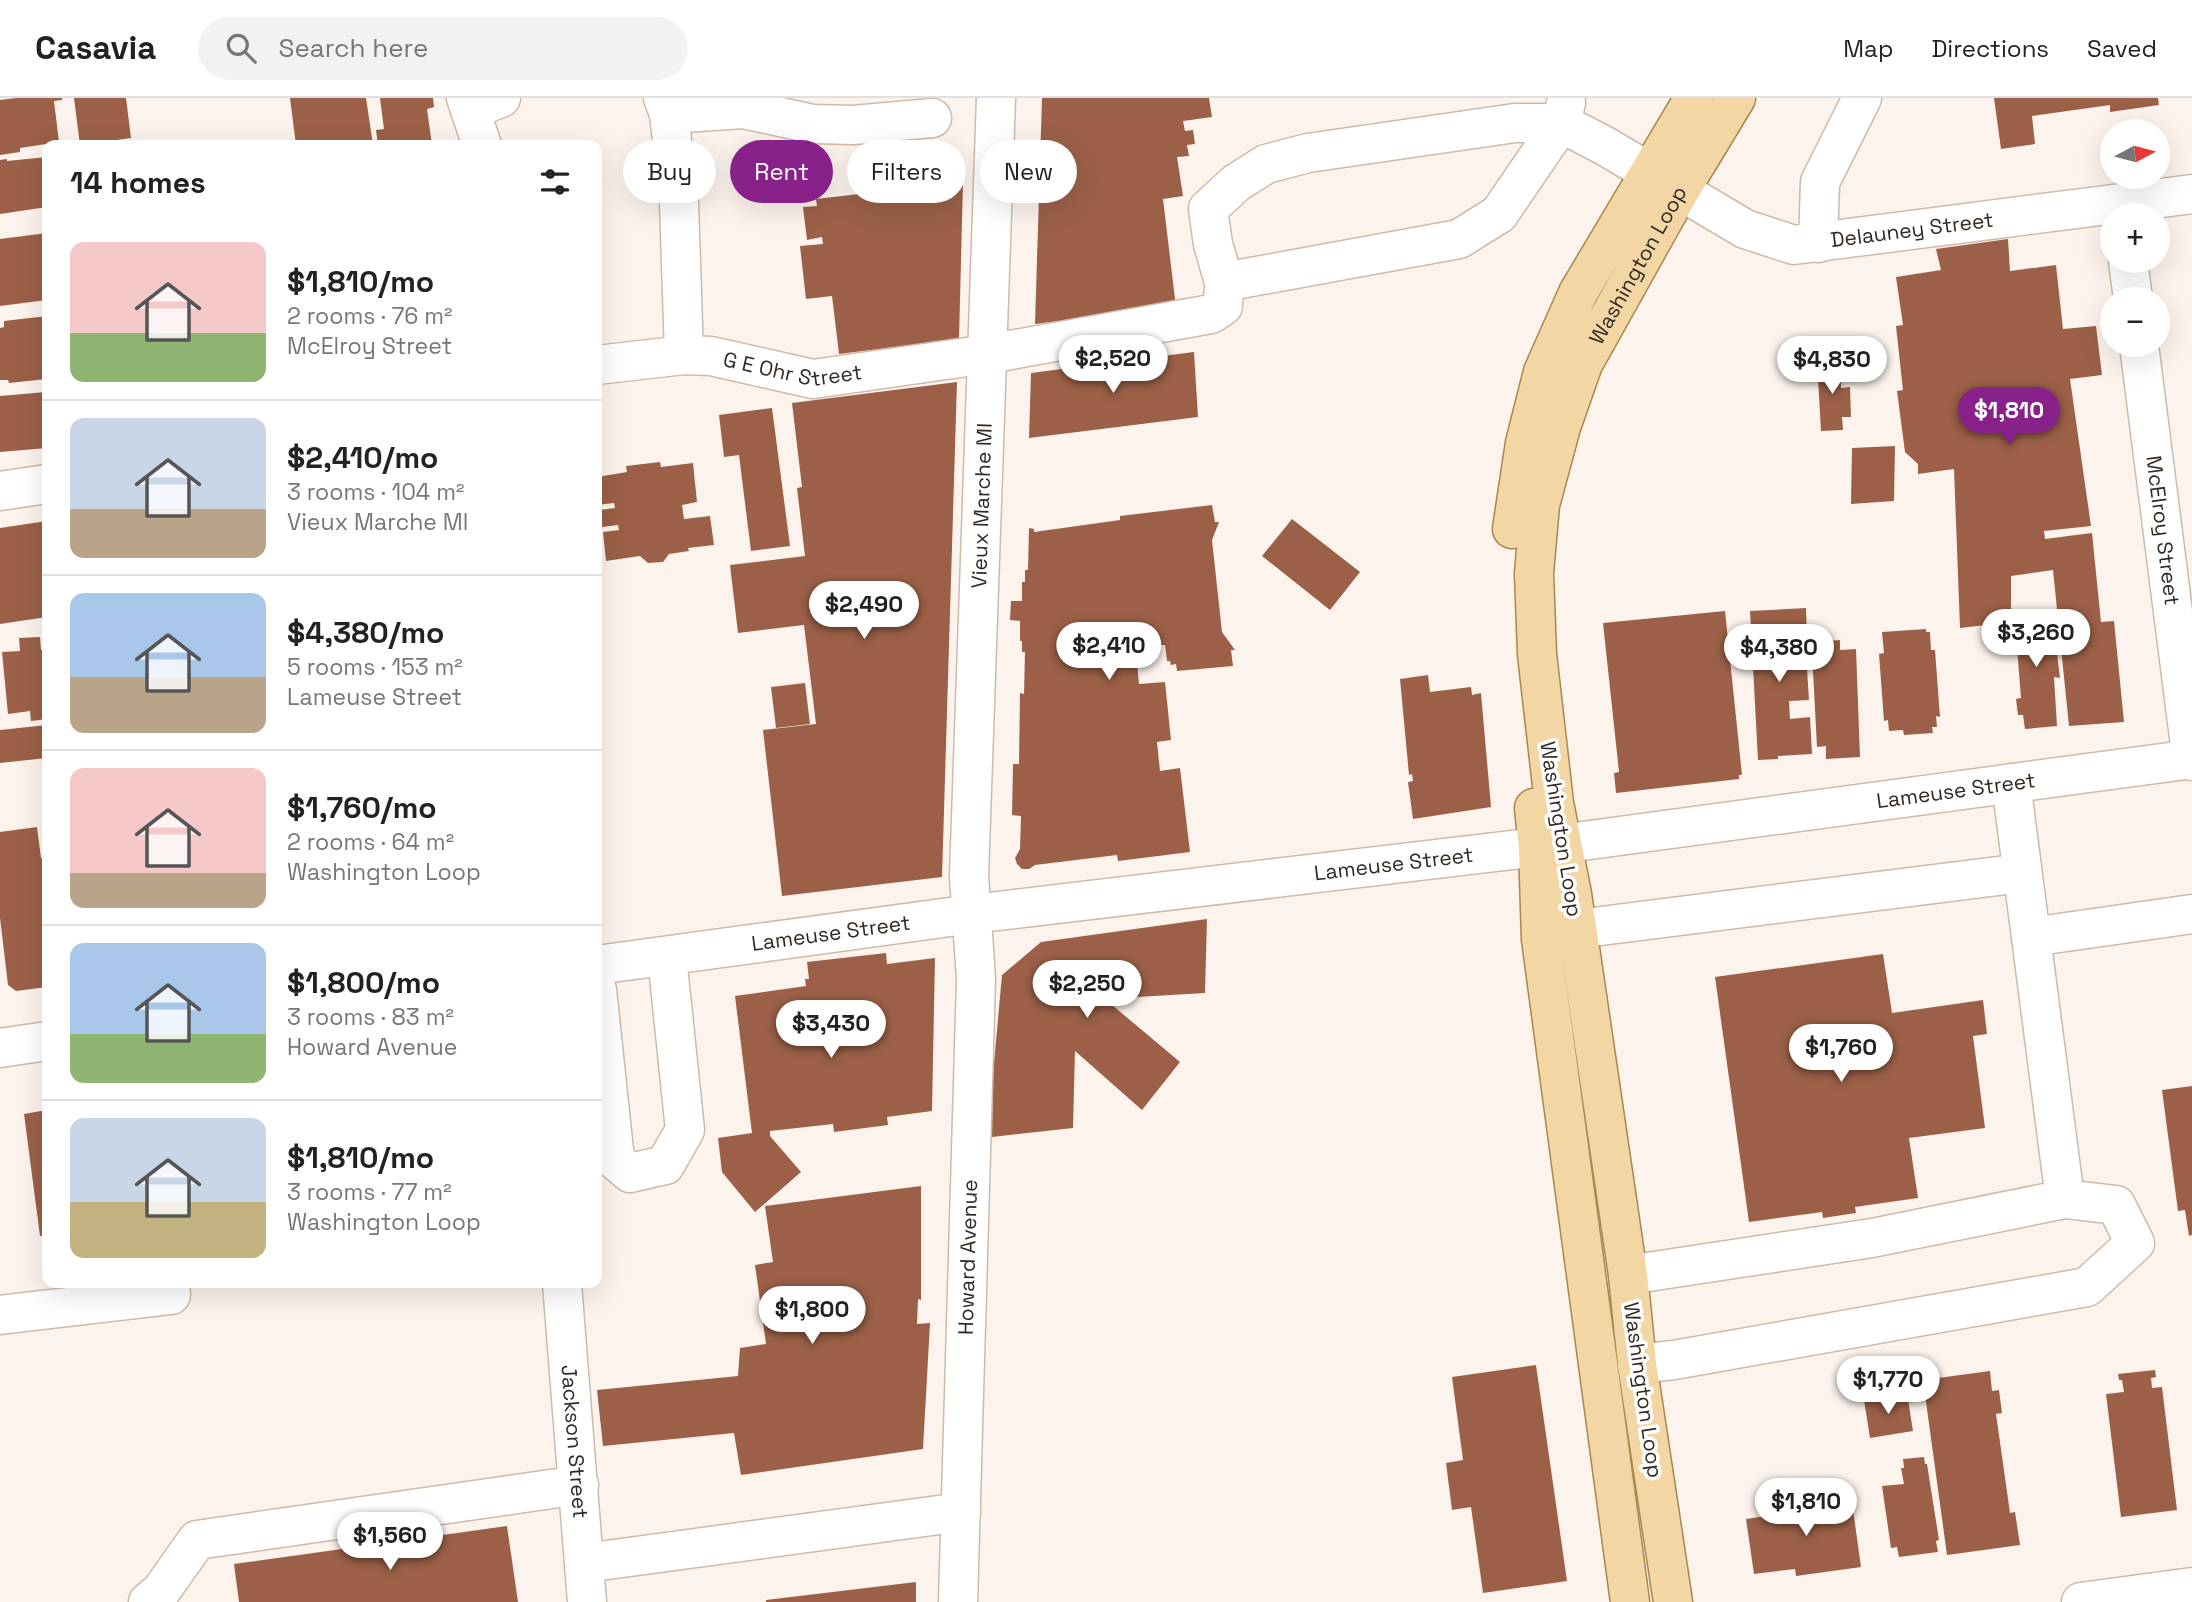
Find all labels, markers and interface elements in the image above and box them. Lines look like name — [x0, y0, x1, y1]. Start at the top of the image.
search box — [198, 17, 688, 80]
text: Casavia — [35, 27, 156, 69]
icon: search — [222, 29, 260, 67]
text: Search here — [278, 31, 428, 65]
text: Map — [1843, 33, 1893, 64]
text: Directions — [1931, 33, 2049, 64]
text: Saved — [2087, 33, 2157, 64]
north arrow — [2100, 119, 2170, 189]
map controls — [2100, 119, 2170, 357]
chip: Buy — [623, 140, 716, 203]
chip: Rent — [730, 140, 833, 203]
chip: Filters — [847, 140, 966, 203]
chip: New — [980, 140, 1077, 203]
text: 14 homes — [70, 163, 206, 202]
icon: filters — [536, 163, 574, 201]
street label: Washington Loop — [1583, 181, 1693, 349]
button: + — [2100, 203, 2170, 273]
street label: Delauney Street — [1829, 206, 1995, 253]
text: $1,810/mo — [287, 262, 434, 301]
icon: home — [126, 270, 210, 354]
button: − — [2100, 287, 2170, 357]
text: 2 rooms · 76 m² — [287, 301, 452, 331]
text: McElroy Street — [287, 331, 452, 361]
pin: $2,520 — [1056, 336, 1170, 395]
pin: $4,830 — [1775, 336, 1889, 396]
text: $2,520 — [1075, 343, 1151, 373]
text: $4,830 — [1793, 344, 1871, 374]
street label: G E Ohr Street — [721, 345, 864, 392]
pin: $1,810 — [1952, 388, 2066, 447]
text: $1,810 — [1974, 395, 2044, 425]
street label: Vieux Marche Ml — [965, 422, 998, 589]
text: $2,410/mo — [287, 438, 438, 477]
icon: home — [126, 446, 210, 530]
street label: McElroy Street — [2140, 454, 2186, 607]
text: 3 rooms · 104 m² — [287, 477, 464, 507]
text: Vieux Marche Ml — [287, 507, 468, 537]
pin: $2,490 — [807, 582, 921, 641]
text: $2,490 — [825, 589, 903, 619]
pin: $3,260 — [1979, 610, 2093, 669]
text: $4,380/mo — [287, 613, 444, 652]
text: $3,260 — [1997, 617, 2075, 647]
icon: home — [126, 621, 210, 705]
pin: $2,410 — [1052, 622, 1166, 682]
pin: $4,380 — [1722, 624, 1836, 684]
text: $2,410 — [1072, 630, 1146, 660]
text: $4,380 — [1740, 632, 1818, 662]
text: 5 rooms · 153 m² — [287, 652, 463, 682]
text: Lameuse Street — [287, 682, 462, 712]
street label: Washington Loop — [1534, 739, 1589, 918]
street label: Lameuse Street — [1875, 766, 2037, 814]
text: $1,760/mo — [287, 788, 437, 827]
icon: home — [126, 796, 210, 880]
text: 2 rooms · 64 m² — [287, 827, 454, 857]
street label: Lameuse Street — [1312, 841, 1475, 886]
text: Washington Loop — [287, 857, 481, 887]
street label: Lameuse Street — [750, 909, 912, 957]
pin: $2,250 — [1030, 960, 1144, 1020]
text: $1,800/mo — [287, 963, 440, 1002]
text: $2,250 — [1049, 968, 1125, 998]
icon: home — [126, 971, 210, 1055]
pin: $3,430 — [774, 1000, 888, 1060]
text: 3 rooms · 83 m² — [287, 1002, 454, 1032]
text: $3,430 — [792, 1008, 870, 1038]
pin: $1,760 — [1784, 1024, 1898, 1084]
text: Howard Avenue — [287, 1032, 457, 1062]
text: $1,760 — [1805, 1032, 1877, 1062]
text: $1,810/mo — [287, 1138, 434, 1177]
icon: home — [126, 1146, 210, 1230]
text: 3 rooms · 77 m² — [287, 1177, 452, 1207]
street label: Howard Avenue — [952, 1179, 983, 1335]
text: Washington Loop — [287, 1207, 481, 1237]
pin: $1,800 — [755, 1286, 869, 1346]
text: $1,800 — [775, 1294, 849, 1324]
street label: Washington Loop — [1618, 1300, 1669, 1479]
pin: $1,770 — [1831, 1356, 1945, 1416]
street label: Jackson Street — [555, 1364, 594, 1519]
text: $1,770 — [1853, 1364, 1923, 1394]
pin: $1,810 — [1749, 1478, 1863, 1538]
text: $1,810 — [1771, 1486, 1841, 1516]
pin: $1,560 — [333, 1512, 447, 1572]
text: $1,560 — [353, 1520, 427, 1550]

